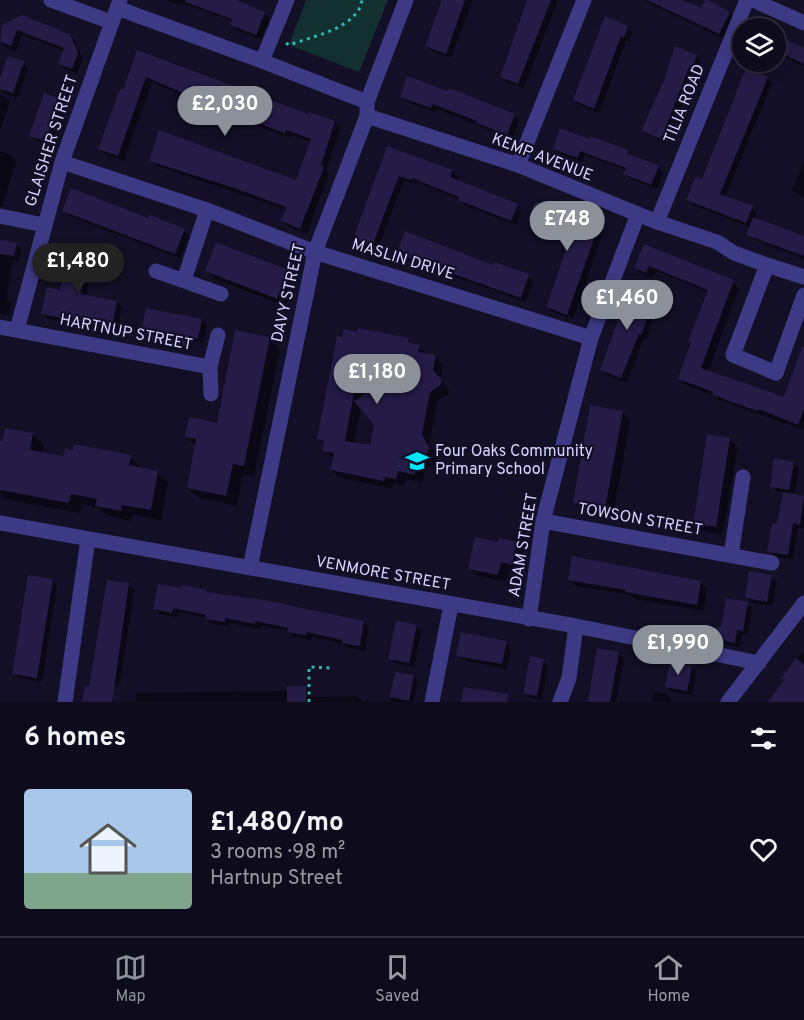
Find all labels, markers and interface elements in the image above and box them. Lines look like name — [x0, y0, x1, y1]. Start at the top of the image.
map controls — [732, 18, 786, 72]
button: layers — [732, 18, 786, 72]
street label: TILIA ROAD — [660, 61, 710, 147]
street label: GLAISHER STREET — [21, 73, 83, 209]
pin: £2,030 — [176, 86, 274, 137]
text: £2,030 — [191, 92, 259, 118]
street label: KEMP AVENUE — [488, 129, 596, 187]
pin: £748 — [531, 201, 603, 252]
text: £748 — [544, 207, 590, 233]
street label: MASLIN DRIVE — [349, 235, 457, 285]
street label: DAVY STREET — [268, 242, 310, 344]
pin: £1,480 — [29, 243, 127, 294]
text: £1,480 — [46, 249, 110, 275]
pin: £1,460 — [578, 280, 676, 331]
text: £1,460 — [595, 286, 659, 312]
street label: HARTNUP STREET — [58, 310, 194, 356]
pin: £1,180 — [328, 354, 426, 405]
text: £1,180 — [348, 360, 406, 386]
place label: Four Oaks Community Primary School — [435, 442, 593, 480]
school or university icon: Four Oaks Community Primary School — [404, 448, 430, 474]
street label: ADAM STREET — [505, 491, 543, 599]
street label: TOWSON STREET — [576, 499, 704, 541]
street label: VENMORE STREET — [314, 552, 452, 596]
pin: £1,990 — [629, 625, 727, 676]
text: £1,990 — [646, 631, 710, 657]
text: 6 homes — [24, 722, 126, 755]
icon: filters — [747, 722, 780, 755]
text: £1,480/mo — [210, 807, 344, 840]
icon: home — [72, 813, 144, 885]
icon: heart — [747, 833, 780, 866]
text: 3 rooms · 98 m² — [210, 840, 345, 866]
text: Hartnup Street — [210, 866, 343, 892]
tab: Map — [114, 951, 147, 1007]
tab: Saved — [375, 951, 419, 1007]
tab: Home — [647, 951, 690, 1007]

